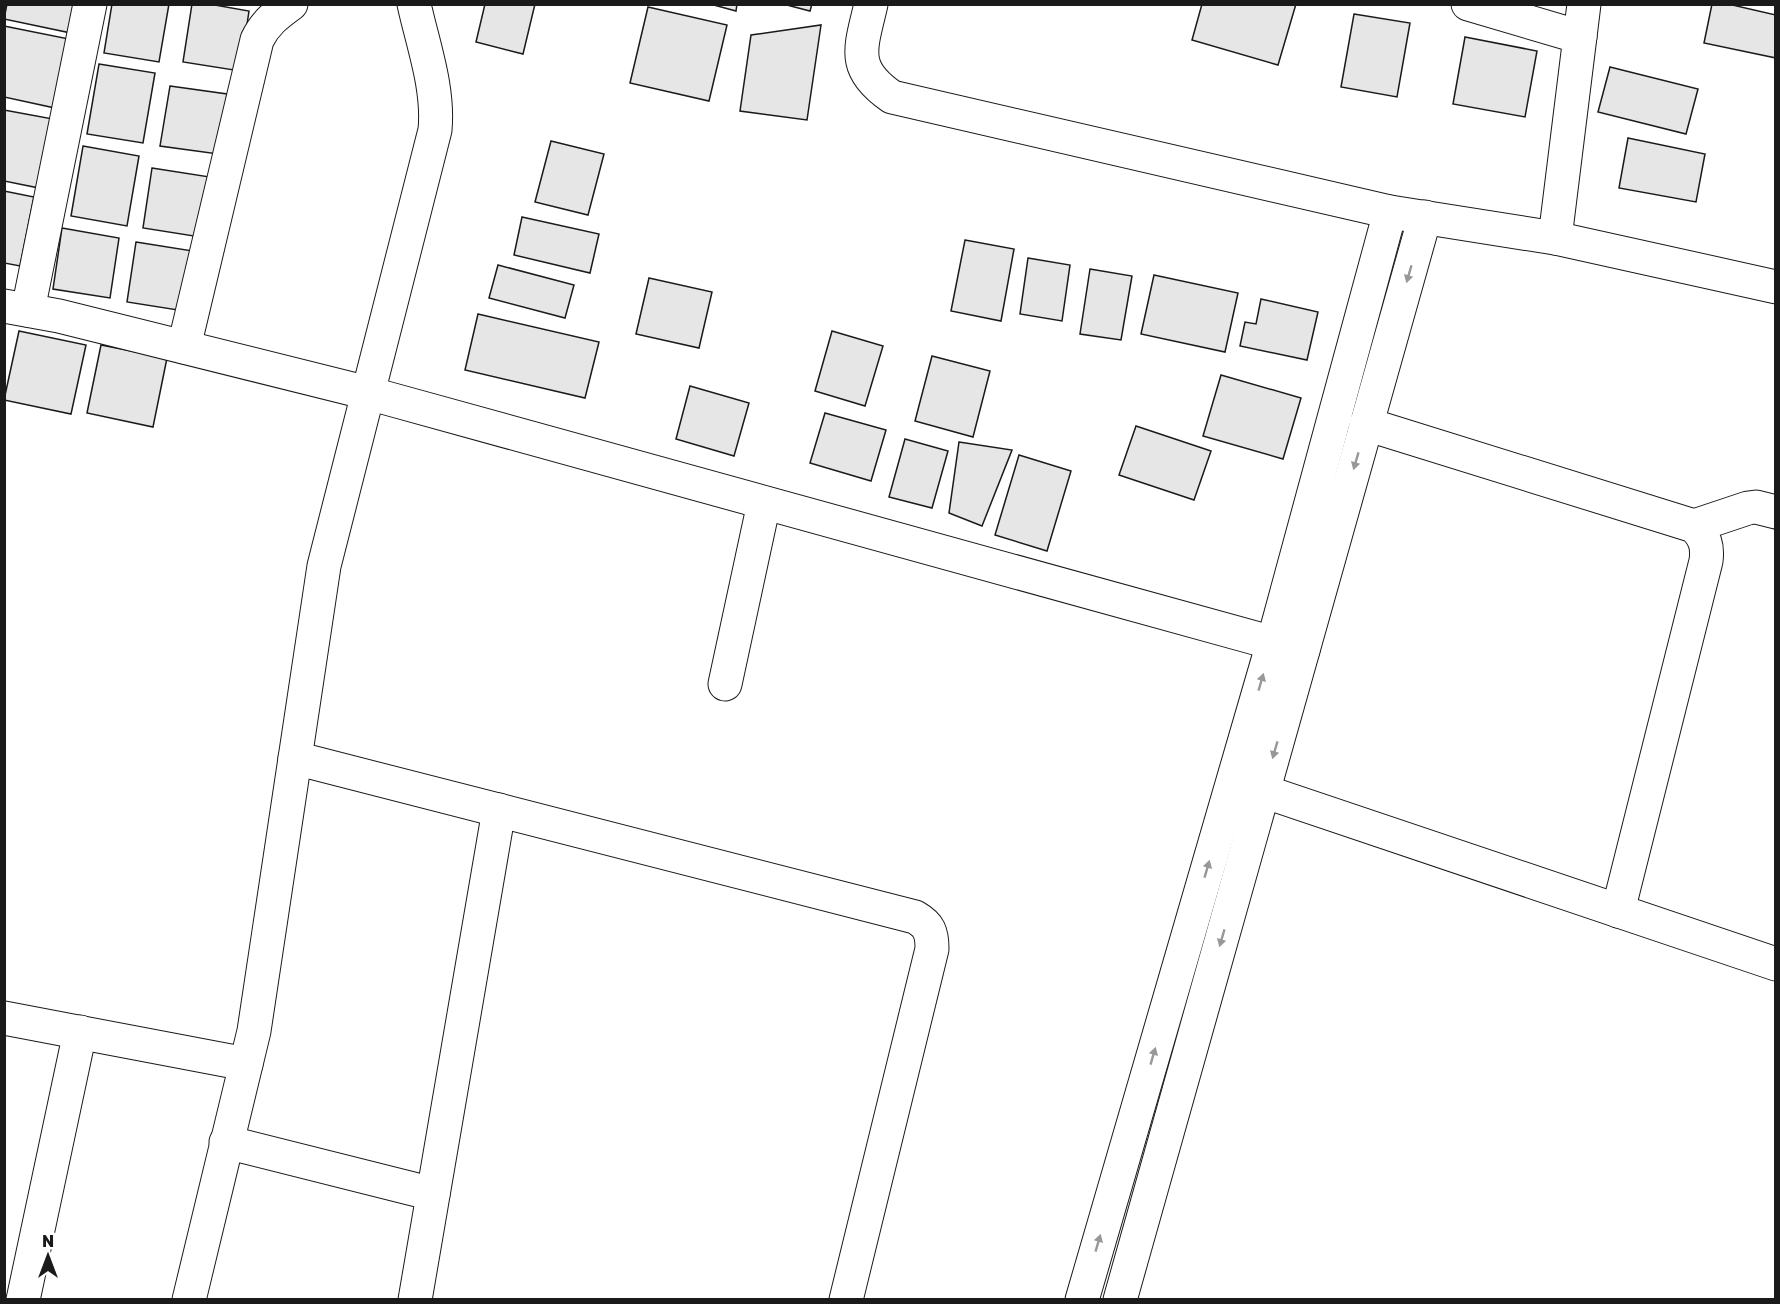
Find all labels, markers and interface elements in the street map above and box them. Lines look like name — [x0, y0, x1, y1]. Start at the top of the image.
one-way arrow — [1404, 265, 1413, 283]
one-way arrow — [1351, 453, 1360, 471]
one-way arrow — [1257, 672, 1266, 690]
one-way arrow — [1270, 741, 1279, 759]
one-way arrow — [1203, 860, 1212, 878]
one-way arrow — [1217, 929, 1226, 947]
one-way arrow — [1148, 1047, 1158, 1065]
north arrow — [18, 1226, 78, 1286]
text: N — [42, 1231, 54, 1251]
one-way arrow — [1094, 1234, 1103, 1252]

